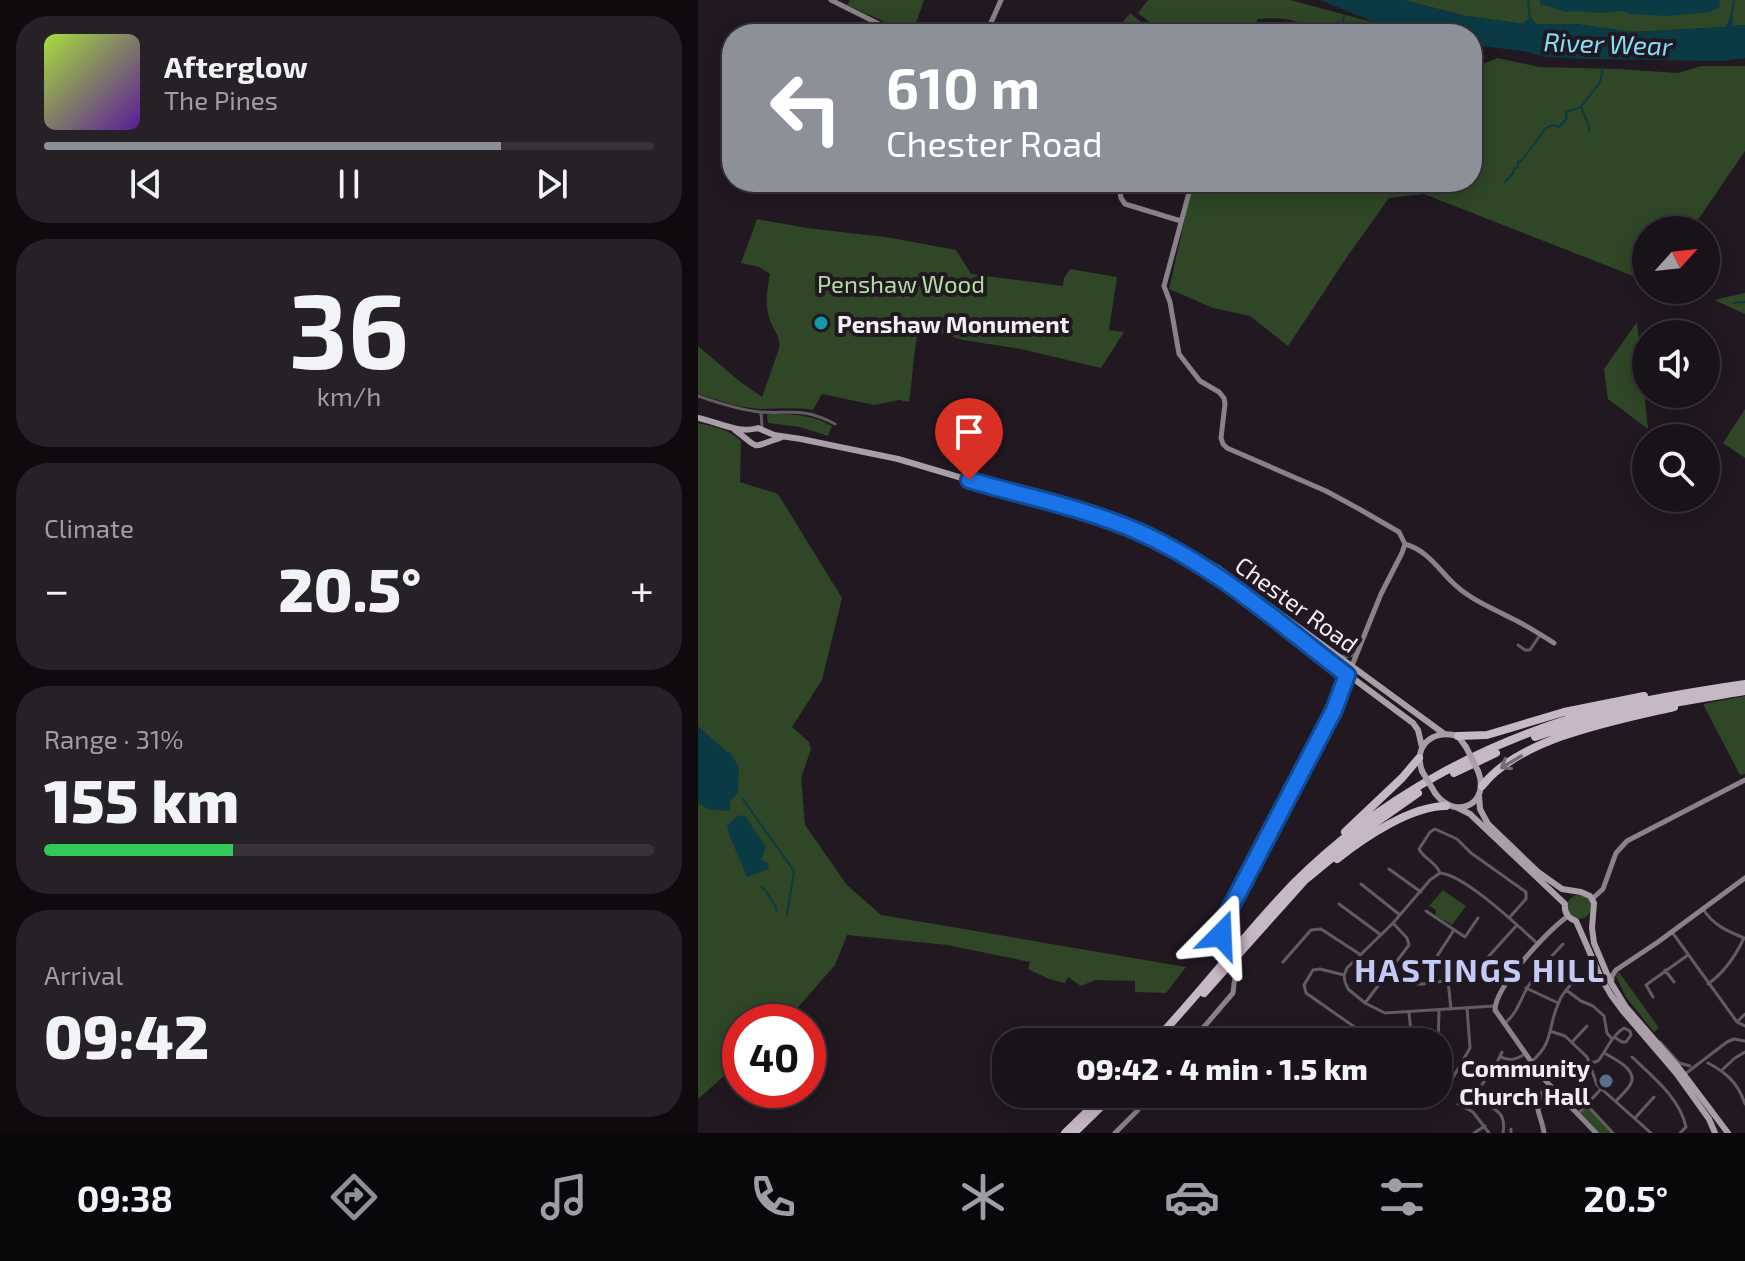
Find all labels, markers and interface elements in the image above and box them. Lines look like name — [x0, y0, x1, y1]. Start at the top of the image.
water label: River Wear — [1543, 25, 1674, 61]
text: Afterglow — [164, 48, 308, 84]
text: 610 m — [886, 53, 1040, 120]
icon: left — [754, 56, 858, 160]
text: The Pines — [164, 84, 278, 115]
text: Chester Road — [886, 121, 1103, 164]
icon: previous — [124, 162, 168, 206]
icon: pause — [327, 162, 371, 206]
icon: next — [530, 162, 574, 206]
north arrow — [1632, 216, 1720, 304]
map controls — [1632, 216, 1720, 512]
text: 36 — [289, 265, 409, 390]
park label: Penshaw Wood — [817, 269, 985, 298]
place label: Penshaw Monument — [837, 309, 1070, 338]
marker: Penshaw Monument — [812, 314, 830, 332]
button: sound — [1632, 320, 1720, 408]
text: km/h — [317, 380, 381, 411]
pin — [935, 398, 1003, 480]
icon: arrive — [947, 410, 991, 454]
button: search — [1632, 424, 1720, 512]
text: Climate — [44, 512, 134, 543]
street label: Chester Road — [1230, 550, 1364, 658]
text: 20.5° — [278, 552, 421, 624]
text: − — [44, 562, 70, 615]
text: + — [630, 562, 654, 615]
text: Range · 31% — [44, 723, 184, 754]
one-way arrow — [1500, 754, 1523, 770]
text: 155 km — [44, 763, 239, 835]
position arrow — [1179, 893, 1263, 977]
district label: HASTINGS HILL — [1354, 950, 1606, 988]
text: Arrival — [44, 959, 123, 990]
text: 09:42 — [44, 999, 209, 1071]
speed limit sign: 40 — [722, 1004, 826, 1108]
text: 09:42 · 4 min · 1.5 km — [1076, 1050, 1368, 1086]
place label: Community Church Hall — [1459, 1053, 1590, 1110]
marker: Community Church Hall — [1597, 1072, 1615, 1090]
icon: directions — [326, 1169, 382, 1225]
icon: music — [536, 1169, 592, 1225]
icon: phone — [745, 1169, 801, 1225]
icon: climate — [955, 1169, 1011, 1225]
icon: car — [1164, 1169, 1220, 1225]
icon: filters — [1374, 1169, 1430, 1225]
text: 09:38 — [77, 1176, 173, 1219]
text: 20.5° — [1584, 1176, 1668, 1219]

